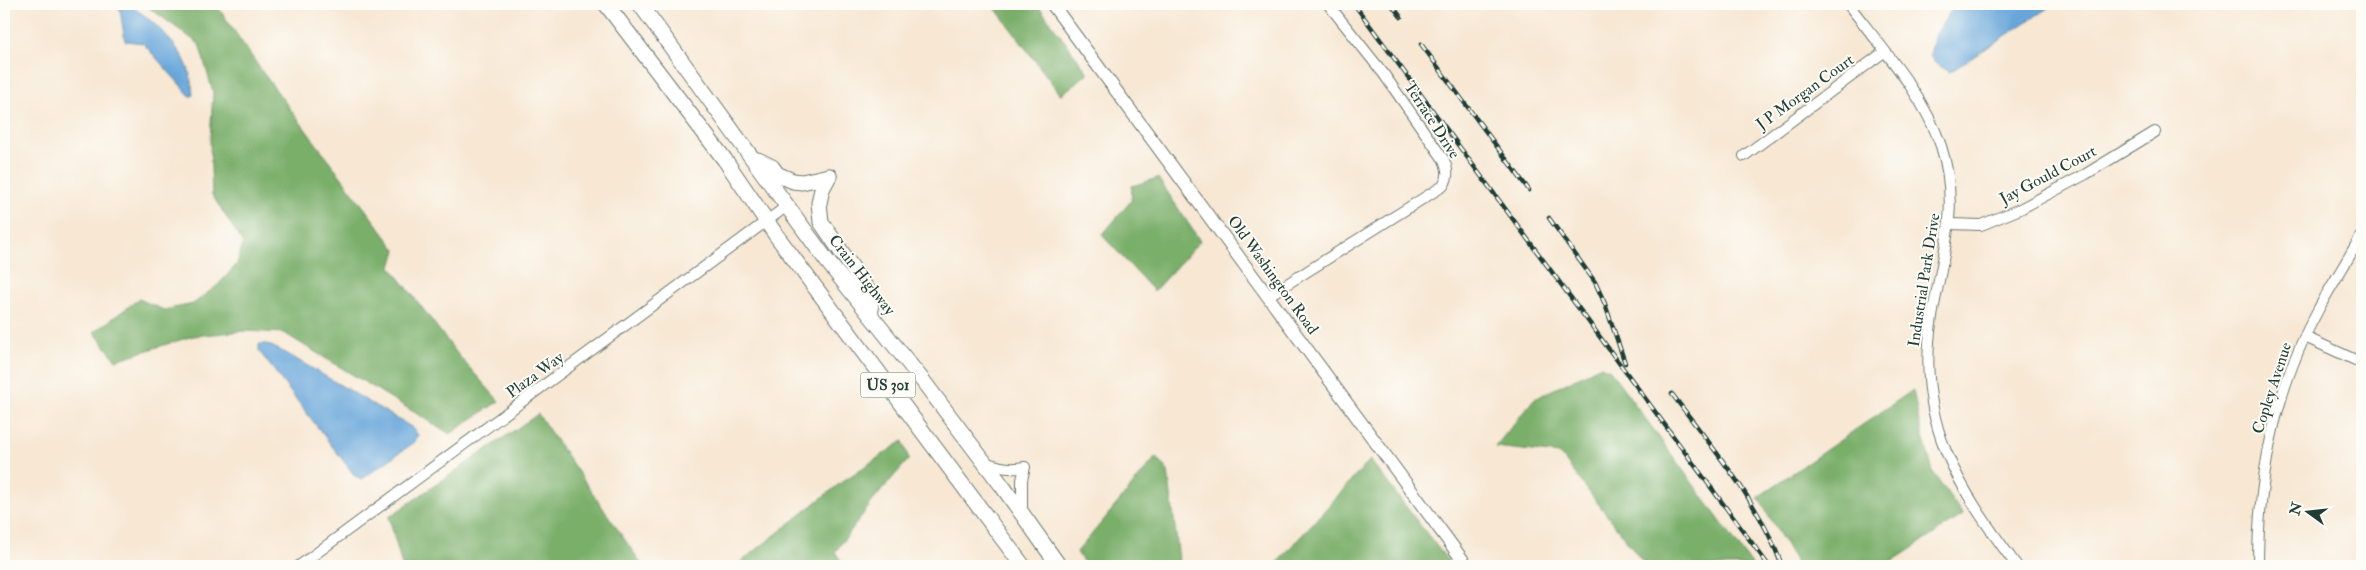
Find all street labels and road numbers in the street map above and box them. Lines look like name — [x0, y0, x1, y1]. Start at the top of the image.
street label: J P Morgan Court — [1751, 50, 1859, 136]
street label: Terrace Drive — [1400, 78, 1465, 163]
street label: Jay Gould Court — [1995, 141, 2100, 210]
street label: Old Washington Road — [1223, 212, 1323, 338]
street label: Industrial Park Drive — [1904, 212, 1944, 348]
street label: Crain Highway — [824, 231, 900, 320]
street label: Copley Avenue — [2248, 340, 2297, 437]
street label: Plaza Way — [502, 347, 568, 403]
road number: US 301 — [860, 372, 916, 398]

